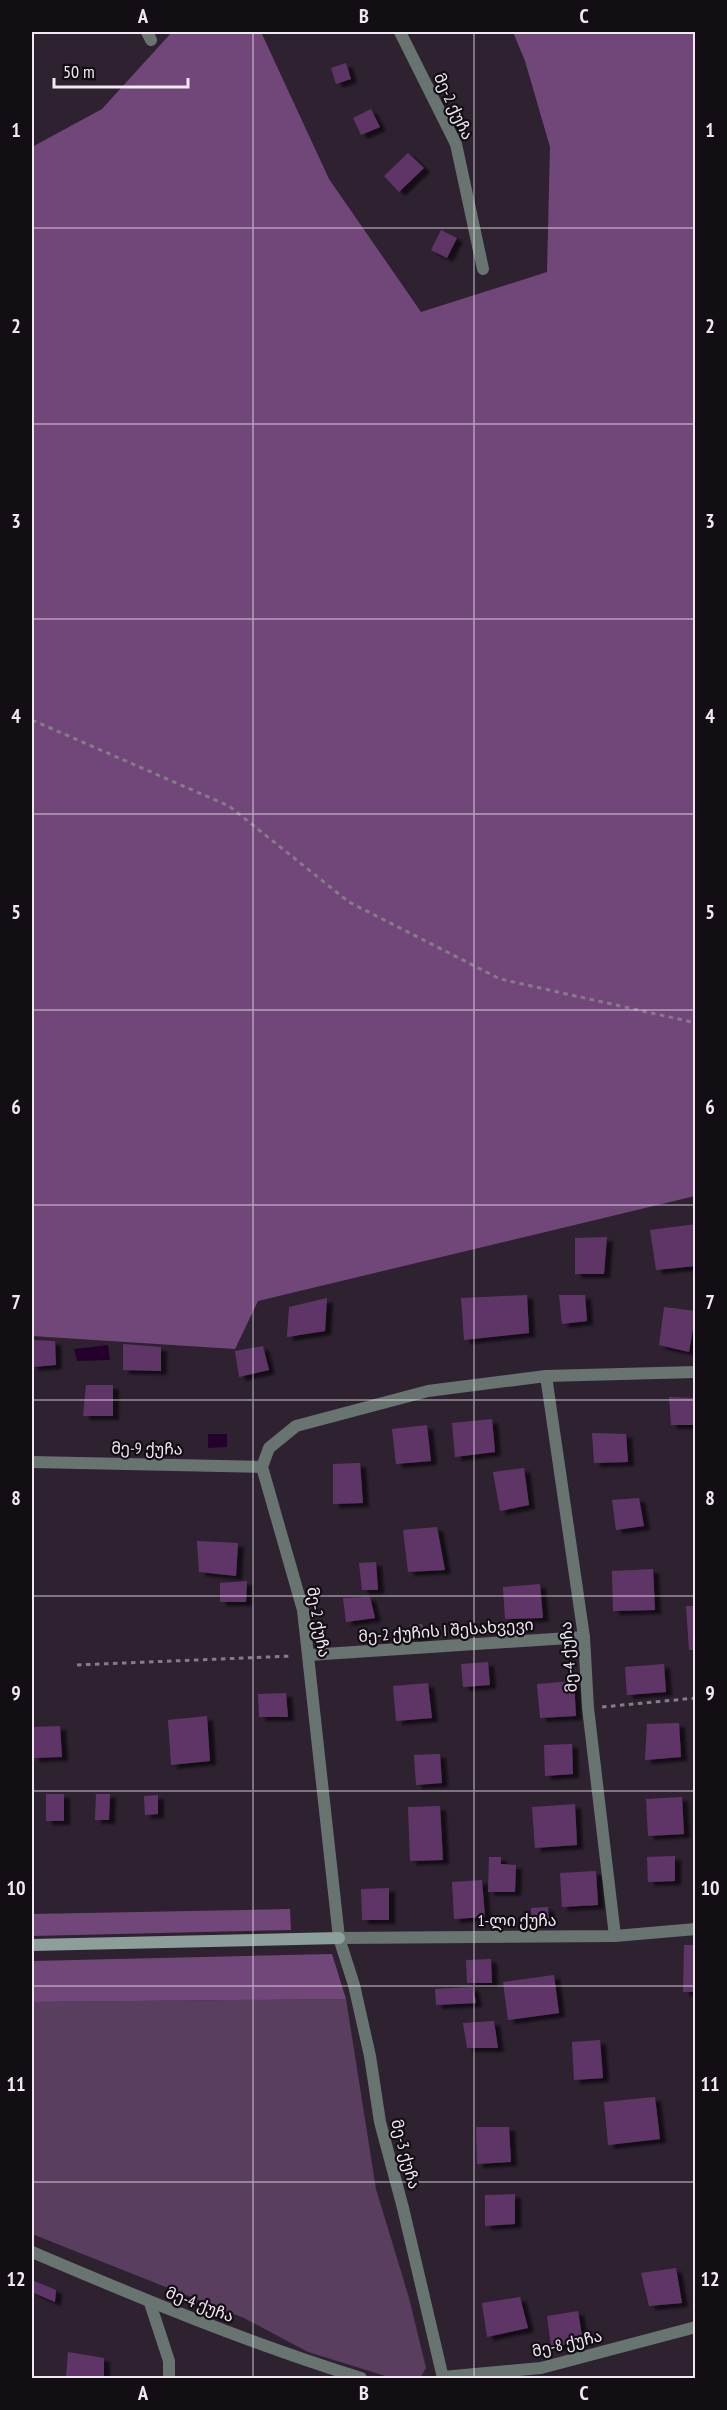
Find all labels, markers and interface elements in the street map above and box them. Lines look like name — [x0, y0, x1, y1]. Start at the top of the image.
text: A — [137, 3, 149, 29]
text: B — [359, 3, 369, 29]
text: C — [579, 3, 589, 29]
scale bar — [54, 51, 188, 89]
text: 50 m — [63, 60, 95, 83]
street label: მე-2 ქუჩა — [430, 69, 478, 143]
text: 1 — [11, 117, 21, 143]
text: 1 — [705, 117, 715, 143]
text: 2 — [11, 313, 21, 339]
text: 2 — [705, 313, 715, 339]
text: 3 — [11, 508, 21, 534]
text: 3 — [705, 508, 715, 534]
text: 4 — [11, 703, 21, 729]
text: 4 — [705, 703, 715, 729]
text: 5 — [11, 899, 21, 925]
text: 5 — [705, 899, 715, 925]
text: 6 — [11, 1094, 21, 1120]
text: 6 — [705, 1094, 715, 1120]
text: 7 — [11, 1289, 21, 1315]
text: 7 — [705, 1289, 715, 1315]
street label: მე-9 ქუჩა — [111, 1437, 183, 1459]
text: 8 — [11, 1485, 21, 1511]
text: 8 — [705, 1485, 715, 1511]
street label: მე-2 ქუჩა — [303, 1585, 335, 1659]
street label: მე-2 ქუჩის I შესახვევი — [358, 1614, 534, 1646]
street label: მე-4 ქუჩა — [555, 1621, 581, 1693]
text: 9 — [11, 1680, 21, 1706]
text: 9 — [705, 1680, 715, 1706]
text: 10 — [6, 1875, 26, 1901]
text: 10 — [700, 1875, 720, 1901]
street label: 1-ლი ქუჩა — [477, 1910, 557, 1931]
text: 11 — [6, 2071, 26, 2097]
text: 11 — [700, 2071, 720, 2097]
street label: მე-3 ქუჩა — [387, 2117, 425, 2191]
text: 12 — [6, 2266, 26, 2292]
text: 12 — [700, 2266, 720, 2292]
street label: მე-4 ქუჩა — [163, 2282, 237, 2326]
street label: მე-8 ქუჩა — [530, 2325, 604, 2361]
text: A — [137, 2380, 149, 2406]
text: B — [359, 2380, 369, 2406]
text: C — [579, 2380, 589, 2406]

